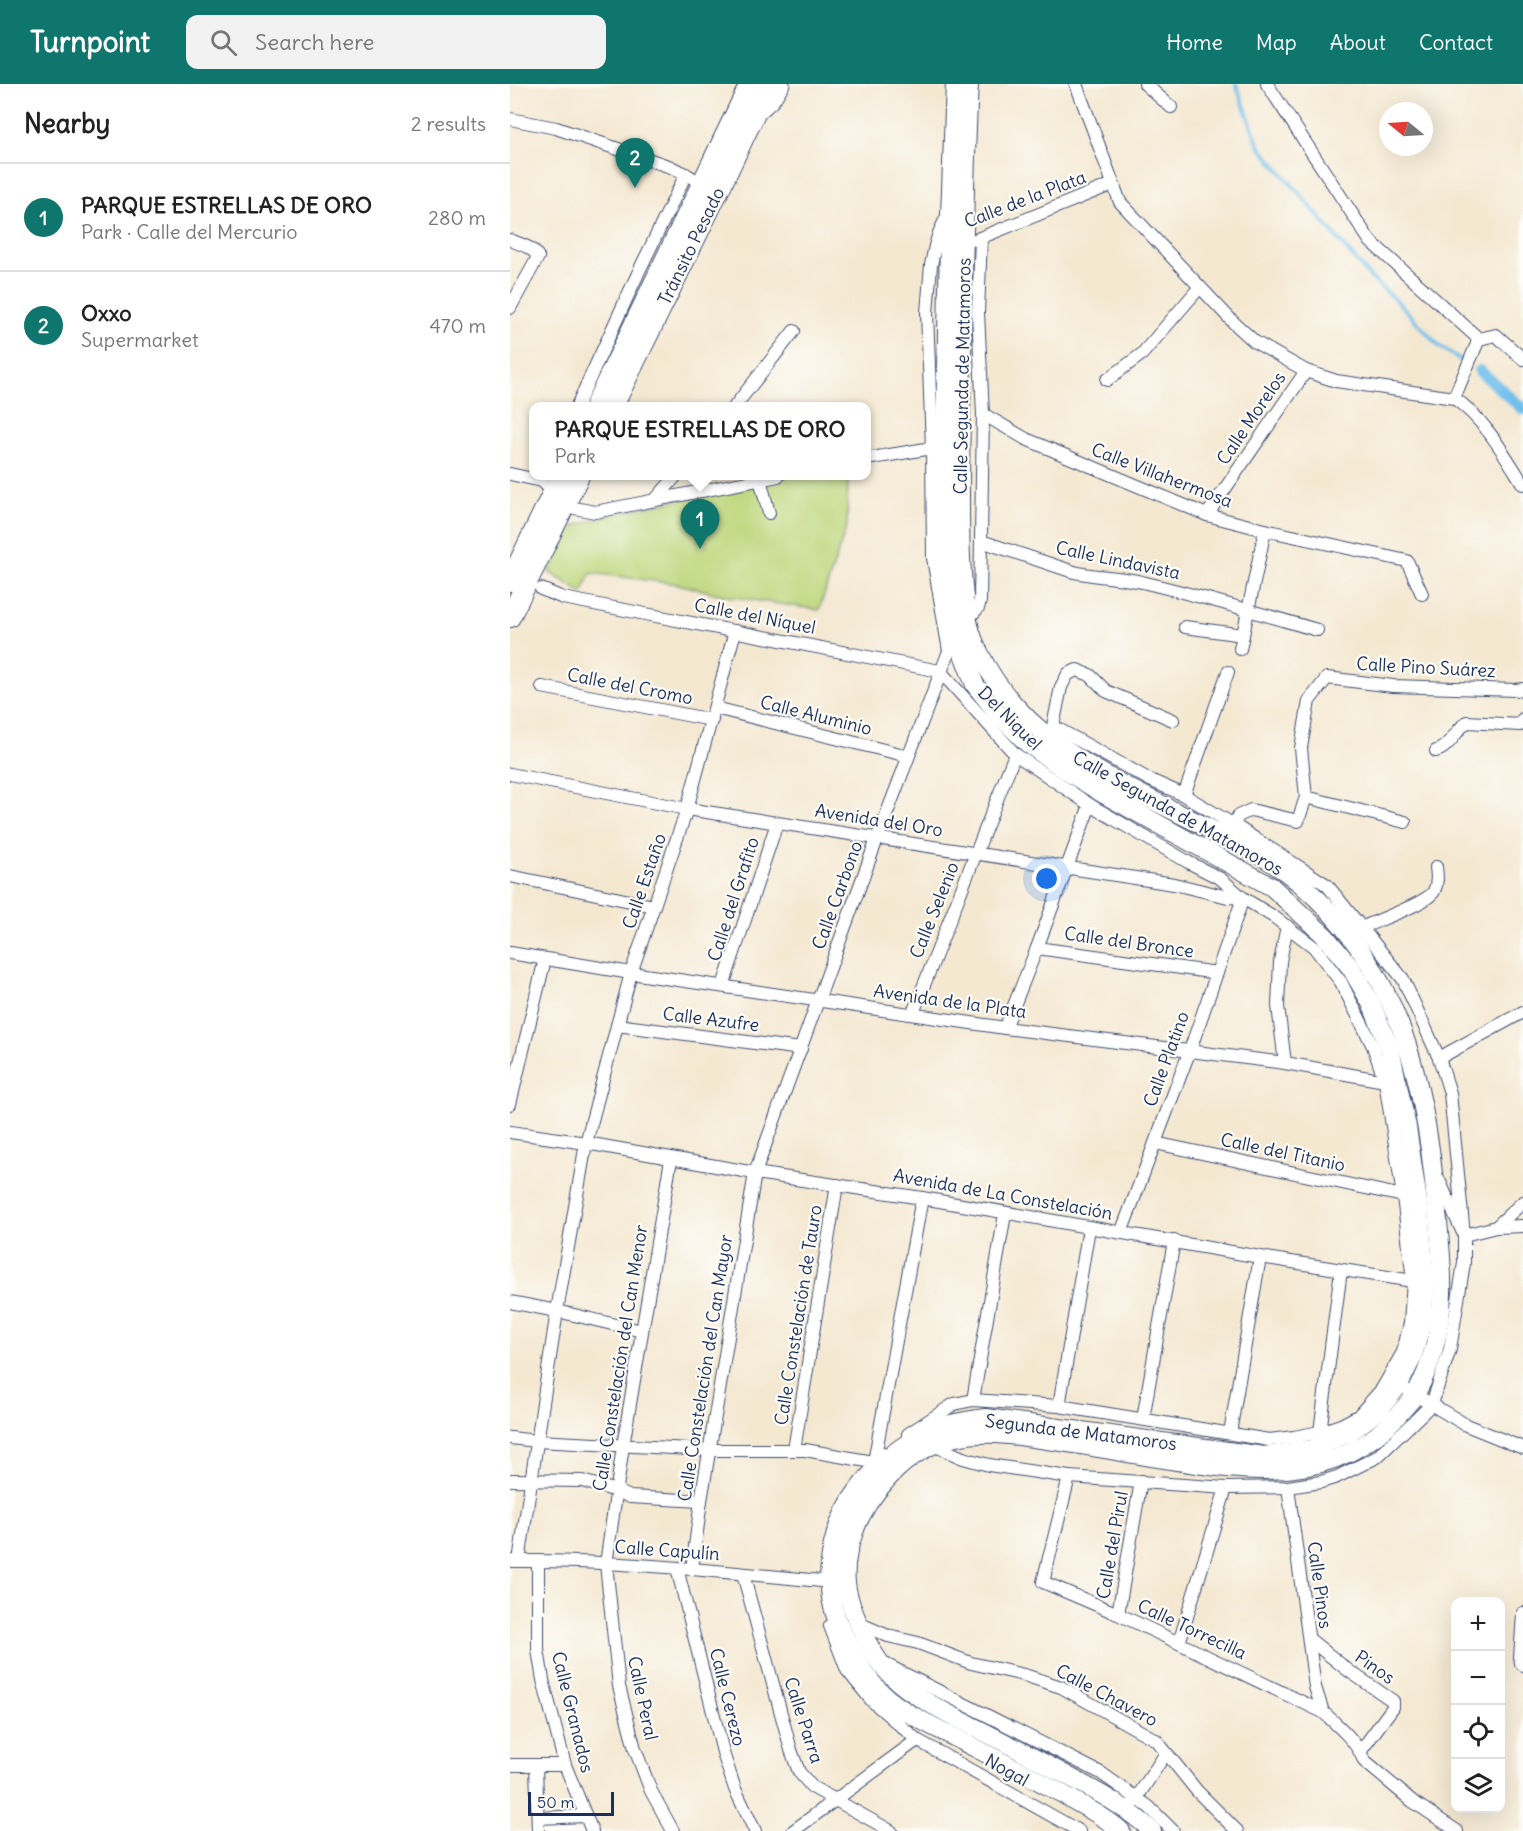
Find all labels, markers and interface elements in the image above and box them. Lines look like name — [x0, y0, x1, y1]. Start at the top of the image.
search box — [186, 15, 606, 69]
text: Turnpoint — [30, 24, 150, 60]
icon: search — [207, 26, 240, 59]
text: Search here — [255, 28, 374, 56]
text: Home — [1166, 29, 1223, 56]
text: Map — [1256, 29, 1297, 56]
text: About — [1330, 29, 1386, 56]
text: Contact — [1419, 29, 1493, 56]
north arrow — [1379, 102, 1433, 156]
text: Nearby — [24, 107, 110, 140]
text: 2 results — [411, 111, 486, 136]
pin: 2 — [616, 138, 654, 188]
street label: Calle de la Plata — [961, 165, 1089, 233]
street label: Tránsito Pesado — [653, 184, 729, 308]
text: PARQUE ESTRELLAS DE ORO — [81, 191, 372, 219]
text: 1 — [40, 205, 47, 230]
text: 280 m — [428, 205, 486, 230]
text: Park · Calle del Mercurio — [81, 219, 297, 244]
street label: Calle Segunda de Matamoros — [948, 257, 976, 495]
text: Oxxo — [81, 299, 132, 327]
text: 2 — [38, 313, 49, 338]
text: 470 m — [429, 313, 486, 338]
text: Supermarket — [81, 327, 199, 352]
street label: Calle Morelos — [1211, 367, 1291, 469]
popup — [529, 402, 871, 480]
text: PARQUE ESTRELLAS DE ORO — [554, 415, 846, 443]
street label: Calle Villahermosa — [1088, 437, 1236, 513]
text: Park — [554, 443, 596, 468]
pin: 1 — [680, 500, 720, 549]
street label: Calle Lindavista — [1054, 536, 1182, 584]
street label: Calle del Níquel — [692, 593, 818, 639]
street label: Calle Pino Suárez — [1356, 652, 1497, 682]
street label: Calle del Cromo — [565, 663, 695, 709]
street label: Del Niquel — [973, 681, 1047, 755]
street label: Calle Aluminio — [758, 690, 874, 740]
street label: Calle Segunda de Matamoros — [1069, 746, 1287, 880]
street label: Avenida del Oro — [813, 799, 945, 841]
street label: Calle Estaño — [617, 830, 671, 932]
street label: Calle del Grafito — [702, 834, 764, 964]
street label: Calle Carbono — [807, 838, 867, 952]
street label: Calle Selenio — [904, 858, 964, 962]
your location — [1032, 864, 1061, 893]
street label: Calle del Bronce — [1063, 922, 1195, 962]
street label: Avenida de la Plata — [872, 979, 1028, 1023]
street label: Calle Azufre — [661, 1002, 761, 1036]
street label: Calle Platino — [1138, 1008, 1194, 1110]
street label: Calle del Titanio — [1219, 1128, 1347, 1176]
street label: Avenida de La Constelación — [892, 1163, 1114, 1225]
street label: Calle Constelación de Tauro — [769, 1203, 827, 1427]
street label: Calle Constelación del Can Menor — [588, 1222, 653, 1493]
street label: Calle Constelación del Can Mayor — [673, 1232, 738, 1503]
street label: Segunda de Matamoros — [984, 1409, 1178, 1455]
street label: Calle del Pirul — [1091, 1489, 1133, 1601]
street label: Calle Capulín — [614, 1535, 720, 1565]
street label: Calle Pinos — [1303, 1540, 1337, 1630]
street label: Calle Torrecilla — [1134, 1594, 1250, 1664]
map controls — [1451, 1597, 1505, 1813]
button: + — [1451, 1597, 1505, 1651]
street label: Pinos — [1351, 1645, 1399, 1689]
street label: Calle Cerezo — [705, 1646, 751, 1748]
street label: Calle Granados — [547, 1649, 599, 1775]
button: − — [1451, 1651, 1505, 1705]
street label: Calle Peral — [623, 1654, 663, 1742]
street label: Calle Chavero — [1052, 1658, 1162, 1732]
street label: Calle Parra — [779, 1674, 829, 1766]
button: locate — [1451, 1705, 1505, 1759]
street label: Nogal — [981, 1749, 1033, 1791]
button: layers — [1451, 1759, 1505, 1813]
scale bar — [528, 1789, 614, 1816]
text: 50 m — [537, 1792, 575, 1812]

